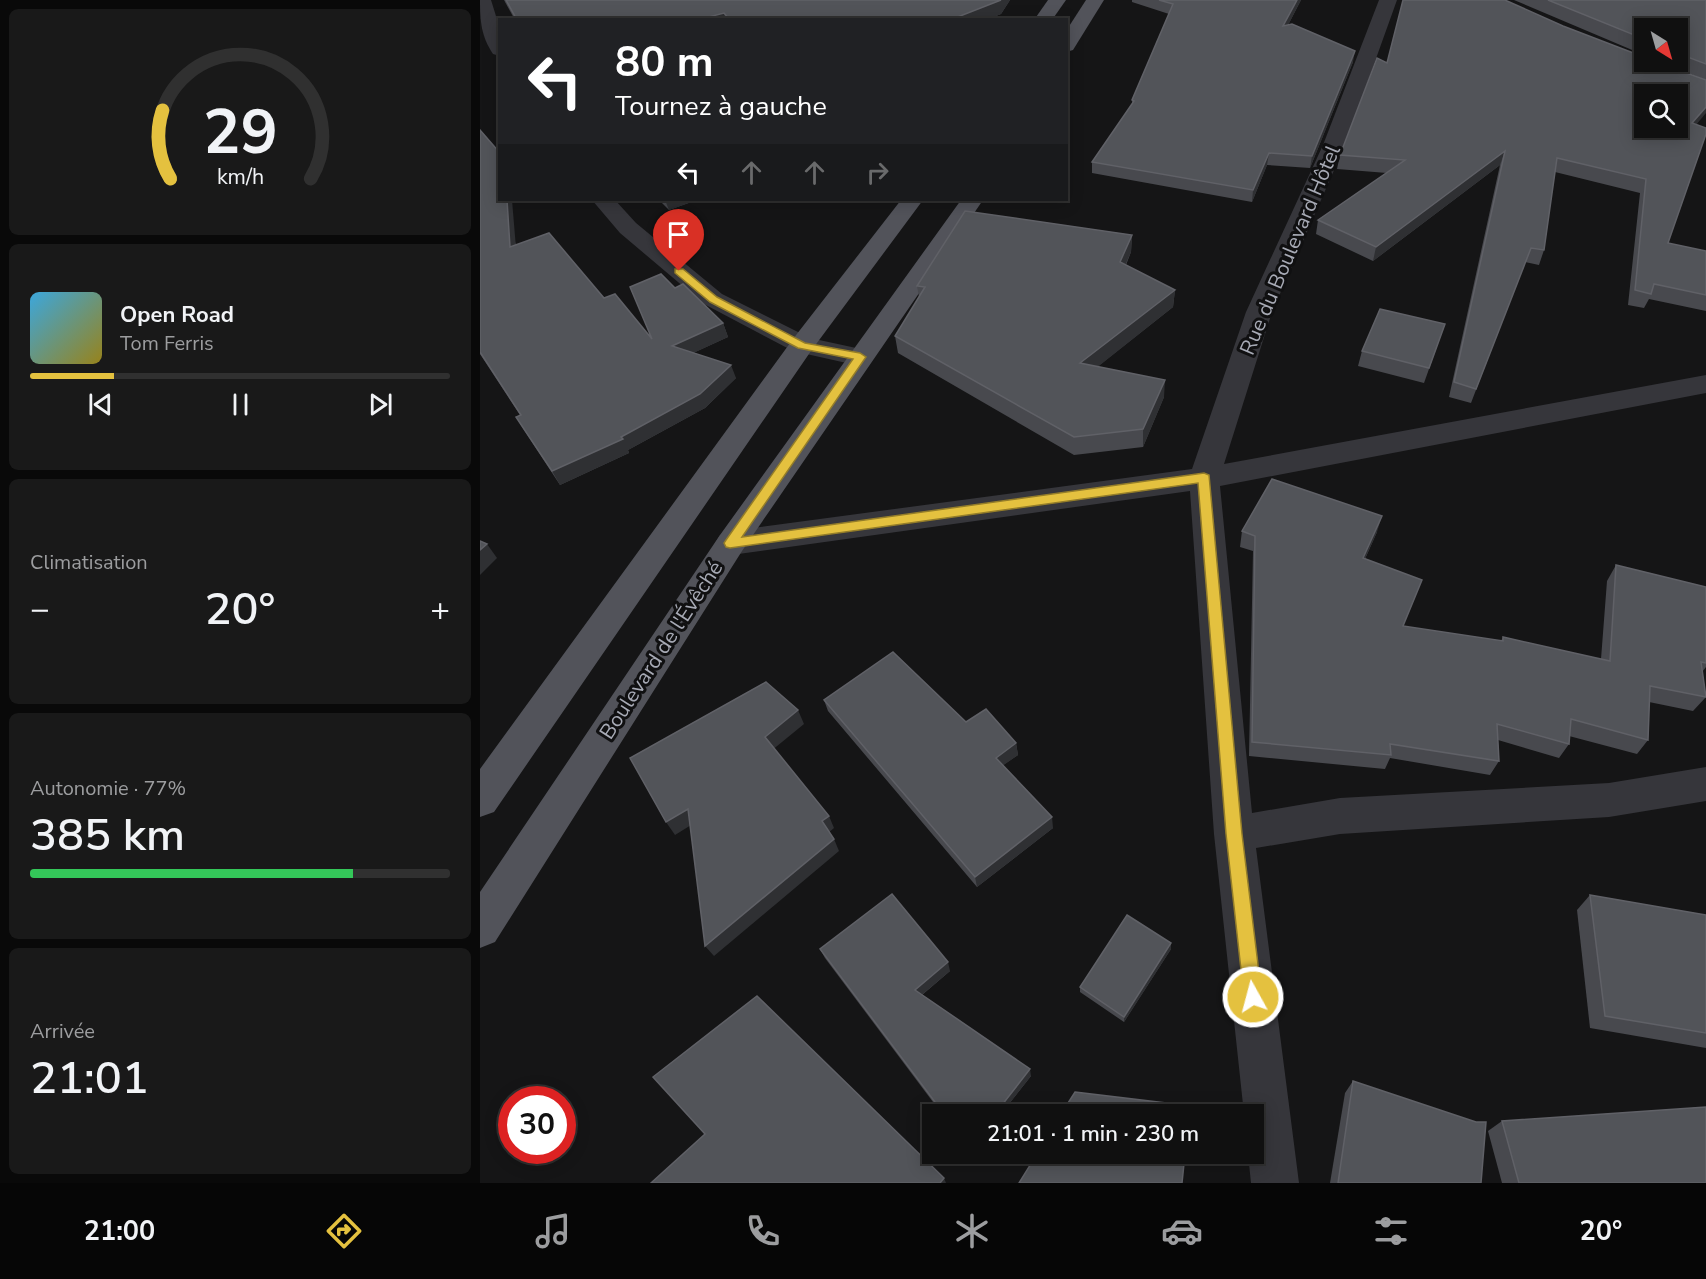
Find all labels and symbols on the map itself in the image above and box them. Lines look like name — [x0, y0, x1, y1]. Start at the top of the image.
north arrow — [1634, 18, 1688, 72]
street label: Rue du Boulevard Hôtel — [1233, 140, 1347, 359]
pin — [653, 209, 704, 271]
street label: Boulevard de l'Évêché — [593, 556, 729, 744]
position arrow — [1221, 965, 1285, 1029]
speed limit sign: 30 — [498, 1086, 576, 1164]

